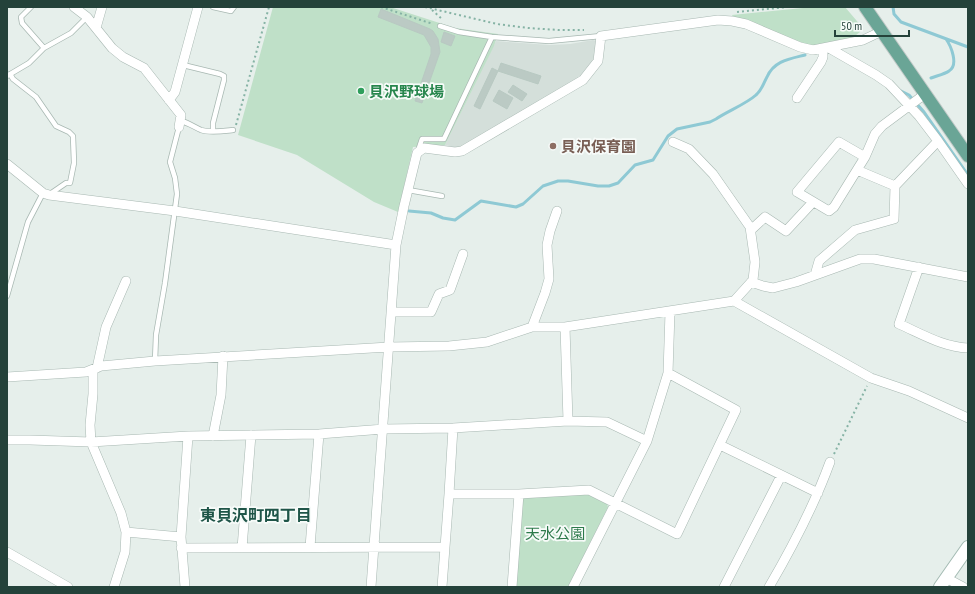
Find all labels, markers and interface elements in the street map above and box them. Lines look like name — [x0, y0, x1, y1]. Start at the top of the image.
scale bar — [835, 12, 909, 38]
text: 50 m — [841, 18, 862, 33]
place label: 貝沢野球場 — [369, 82, 444, 101]
marker: 貝沢野球場 — [356, 86, 366, 96]
place label: 貝沢保育園 — [561, 137, 636, 156]
marker: 貝沢保育園 — [548, 141, 558, 151]
district label: 東貝沢町四丁目 — [200, 505, 312, 525]
park label: 天水公園 — [525, 524, 585, 543]

